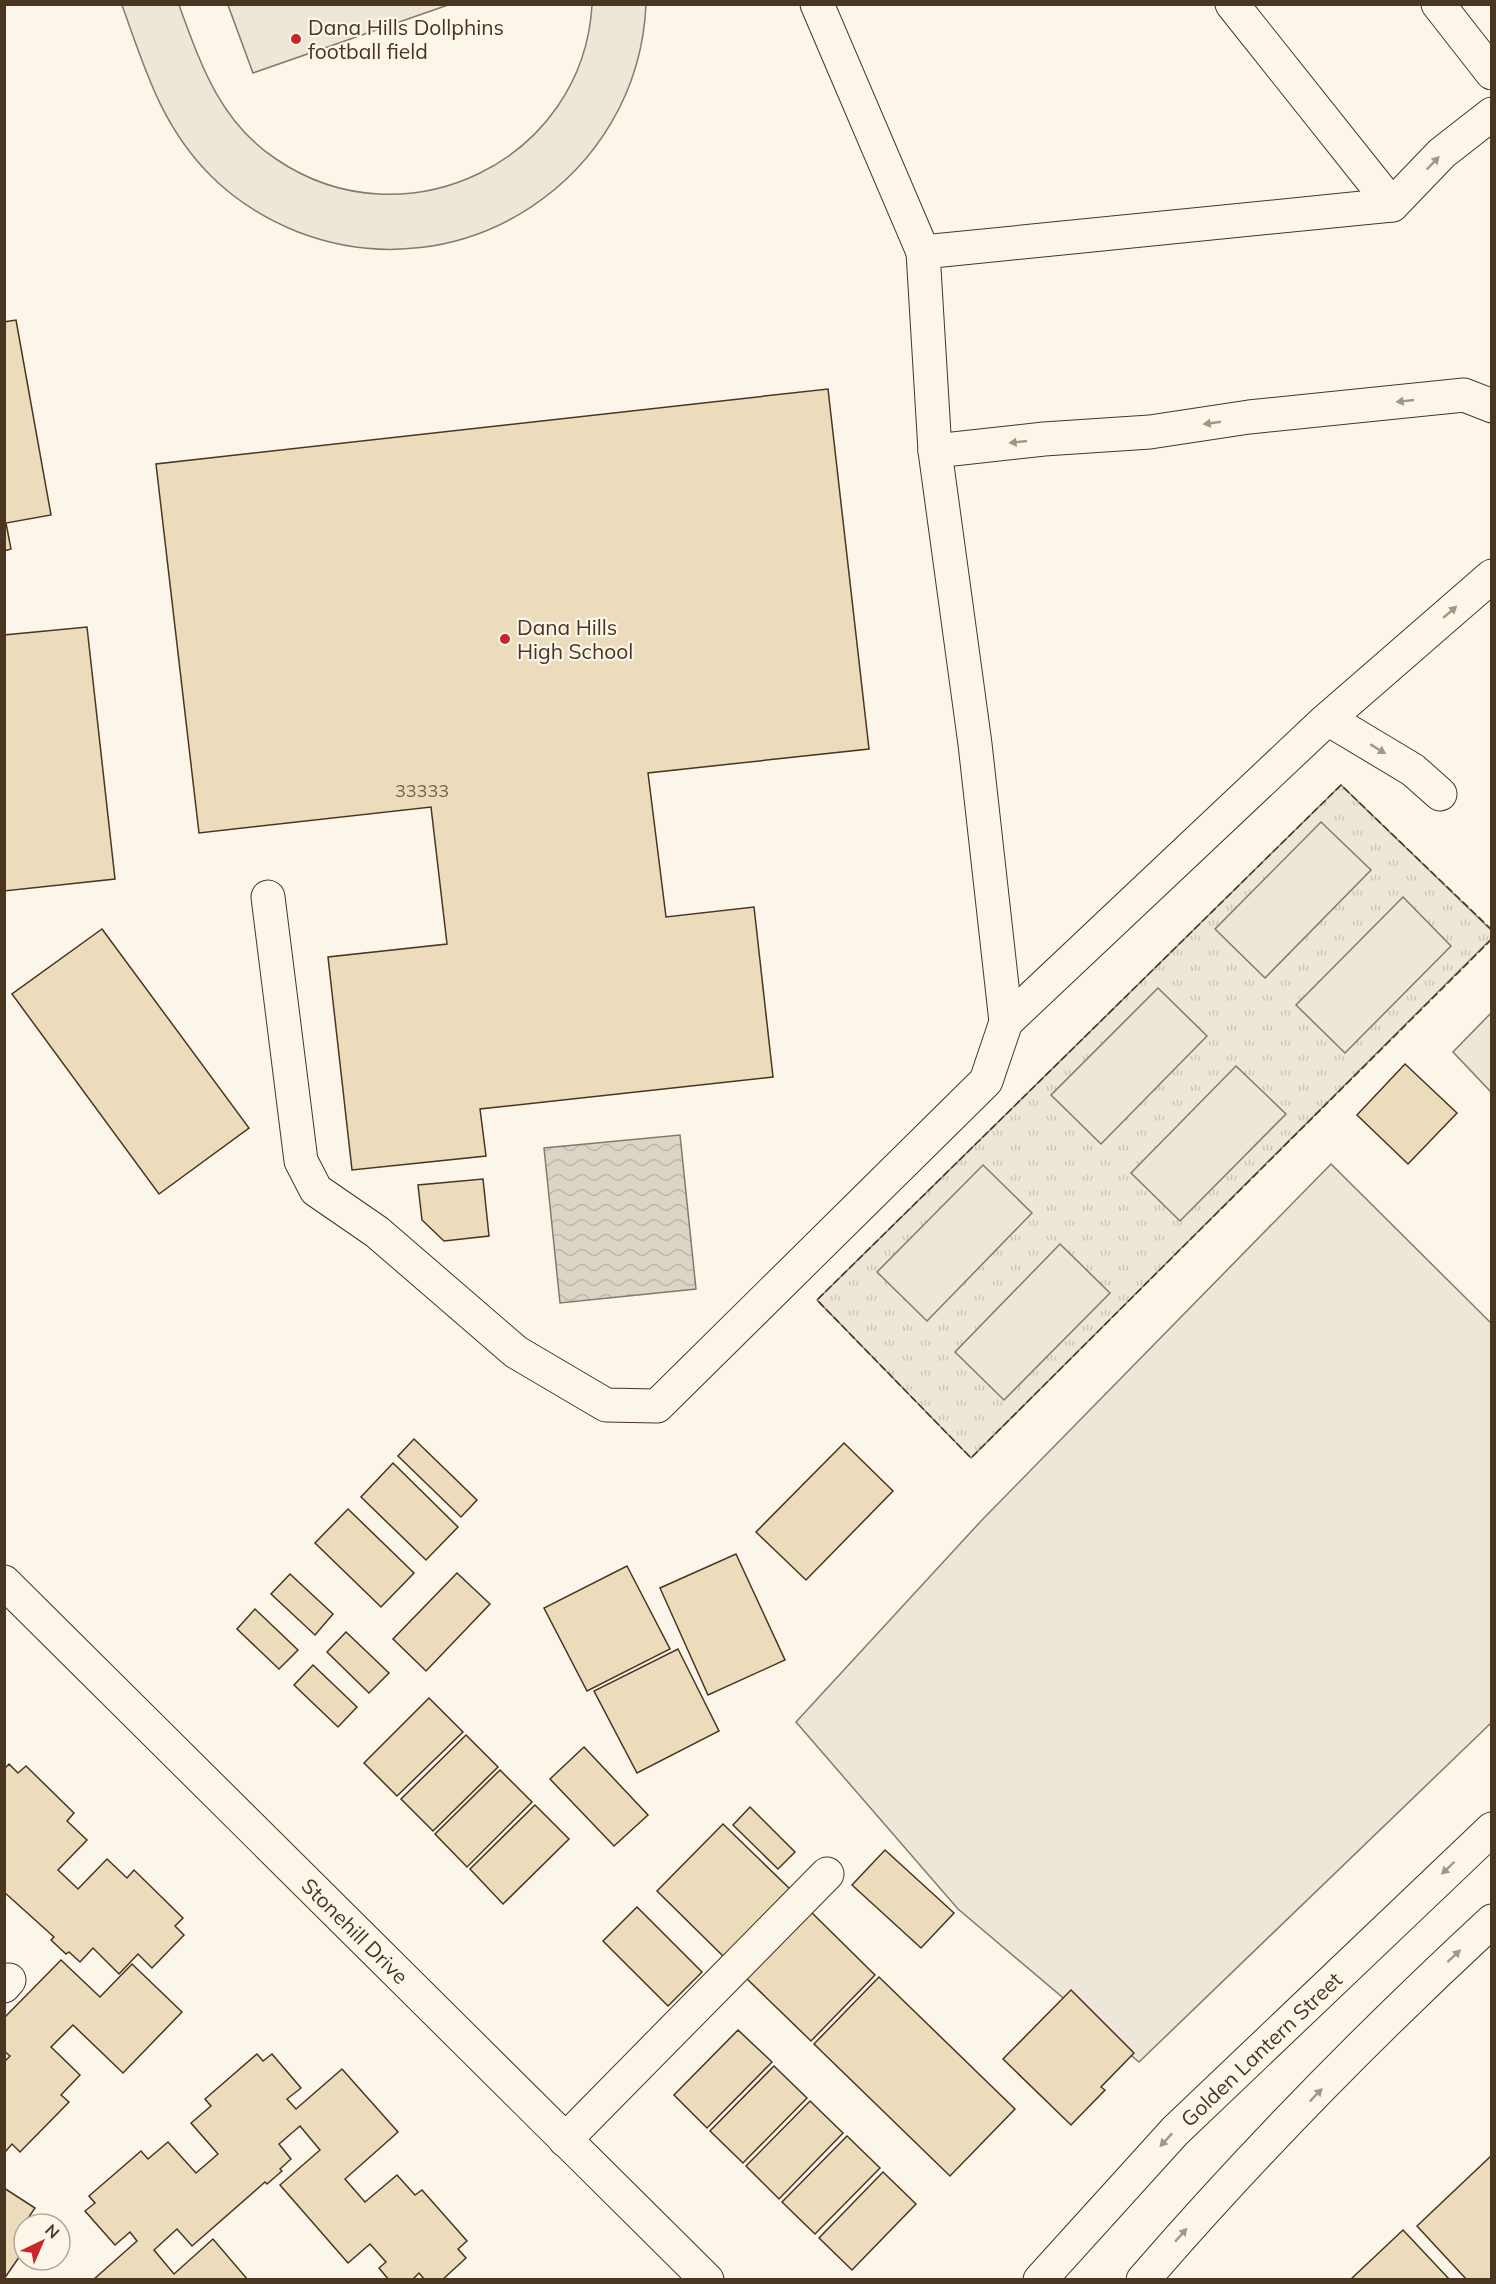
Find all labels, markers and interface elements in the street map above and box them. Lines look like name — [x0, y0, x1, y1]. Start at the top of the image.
place label: Dana Hills Dollphins football field — [308, 14, 504, 64]
marker: Dana Hills Dollphins football field — [289, 32, 303, 46]
one-way arrow — [1425, 156, 1439, 170]
one-way arrow — [1396, 396, 1415, 406]
one-way arrow — [1202, 418, 1221, 427]
one-way arrow — [1008, 437, 1027, 447]
one-way arrow — [1442, 606, 1457, 619]
place label: Dana Hills High School — [517, 614, 633, 664]
marker: Dana Hills High School — [498, 632, 512, 646]
one-way arrow — [1370, 743, 1386, 754]
house number: 33333 — [395, 779, 449, 802]
one-way arrow — [1441, 1861, 1456, 1875]
street label: Stonehill Drive — [297, 1872, 414, 1989]
one-way arrow — [1446, 1950, 1460, 1964]
street label: Golden Lantern Street — [1175, 1966, 1347, 2132]
one-way arrow — [1309, 2087, 1323, 2102]
one-way arrow — [1160, 2132, 1173, 2147]
north arrow — [12, 2212, 72, 2272]
text: N — [41, 2220, 64, 2243]
one-way arrow — [1174, 2228, 1188, 2243]

